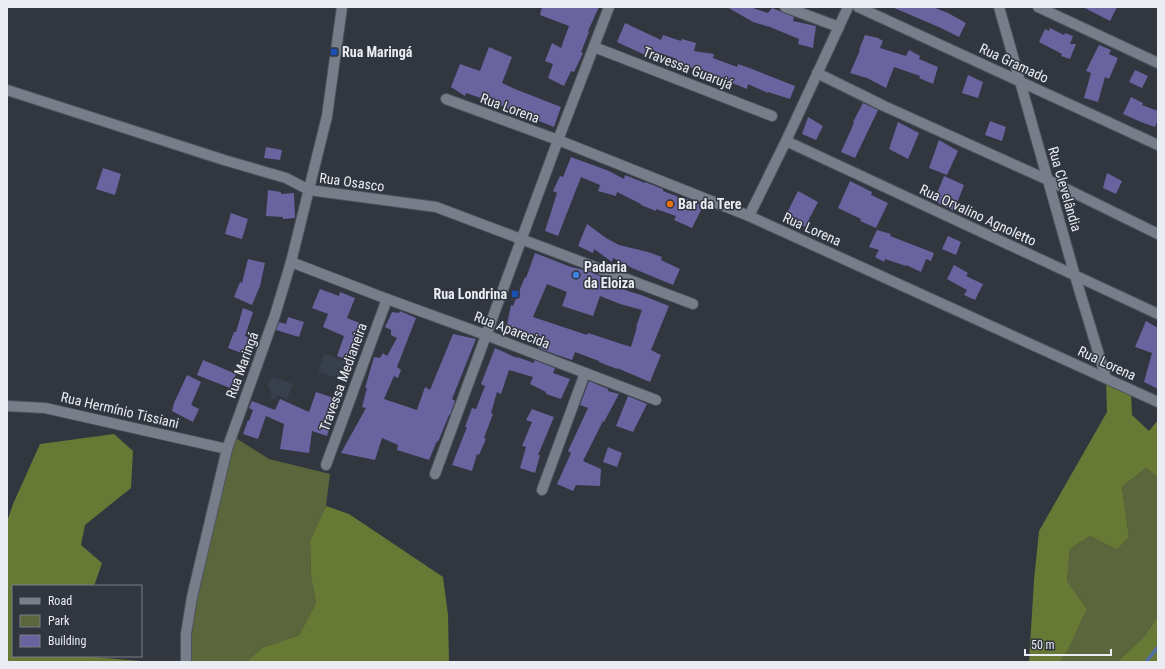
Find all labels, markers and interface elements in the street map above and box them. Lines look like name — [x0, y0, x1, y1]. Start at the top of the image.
street label: Rua Gramado — [977, 40, 1051, 86]
street label: Travessa Guarujá — [641, 43, 735, 93]
place label: Rua Maringá — [342, 44, 413, 60]
marker: Rua Maringá — [329, 47, 339, 57]
street label: Rua Lorena — [478, 90, 542, 126]
street label: Rua Clevelândia — [1045, 145, 1085, 233]
street label: Rua Osasco — [318, 170, 386, 194]
street label: Rua Orvalino Agnoletto — [917, 181, 1039, 249]
place label: Bar da Tere — [678, 196, 742, 212]
marker: Bar da Tere — [665, 199, 675, 209]
street label: Rua Lorena — [780, 209, 844, 249]
place label: Padaria da Eloiza — [584, 259, 635, 291]
marker: Padaria da Eloiza — [571, 270, 581, 280]
place label: Rua Londrina — [433, 286, 507, 302]
marker: Rua Londrina — [510, 289, 520, 299]
street label: Rua Aparecida — [472, 308, 552, 352]
street label: Travessa Medianeira — [316, 321, 370, 433]
street label: Rua Maringá — [223, 330, 261, 400]
street label: Rua Lorena — [1076, 343, 1138, 383]
street label: Rua Hermínio Tissiani — [59, 389, 181, 431]
legend — [12, 585, 142, 657]
text: Road — [48, 594, 72, 608]
text: Park — [48, 614, 70, 628]
scale bar — [1025, 631, 1111, 657]
text: Building — [48, 634, 86, 648]
text: 50 m — [1031, 638, 1055, 652]

